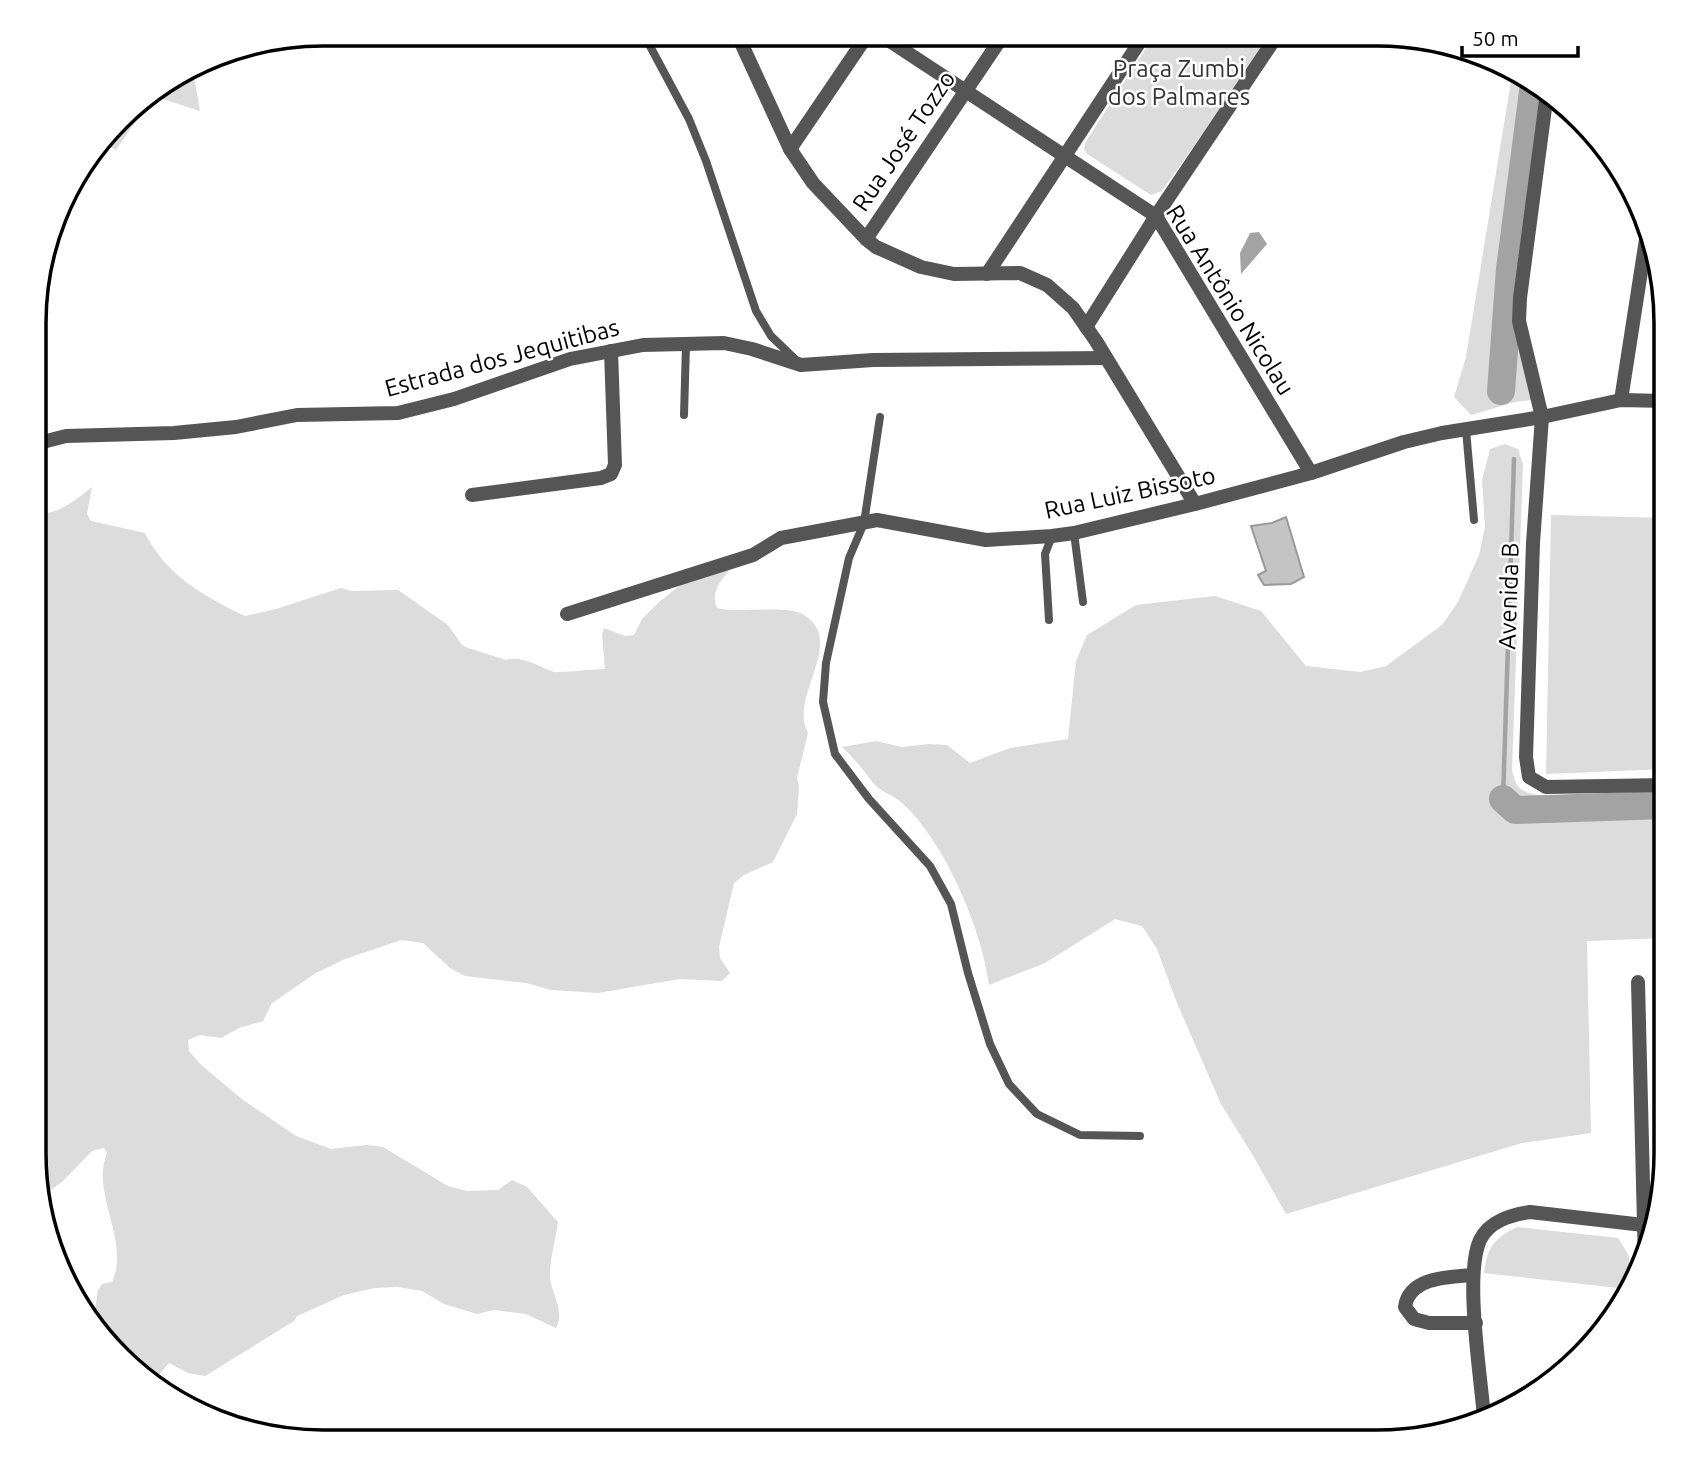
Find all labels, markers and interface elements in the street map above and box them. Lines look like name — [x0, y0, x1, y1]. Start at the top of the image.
scale bar — [1462, 14, 1578, 58]
text: 50 m — [1472, 26, 1519, 50]
park label: Praça Zumbi dos Palmares — [1108, 55, 1250, 110]
street label: Rua José Tozzo — [847, 65, 960, 216]
street label: Rua Antônio Nicolau — [1161, 200, 1300, 400]
street label: Estrada dos Jequitibas — [382, 313, 622, 402]
street label: Rua Luiz Bissoto — [1042, 461, 1218, 524]
street label: Avenida B — [1493, 542, 1524, 650]

